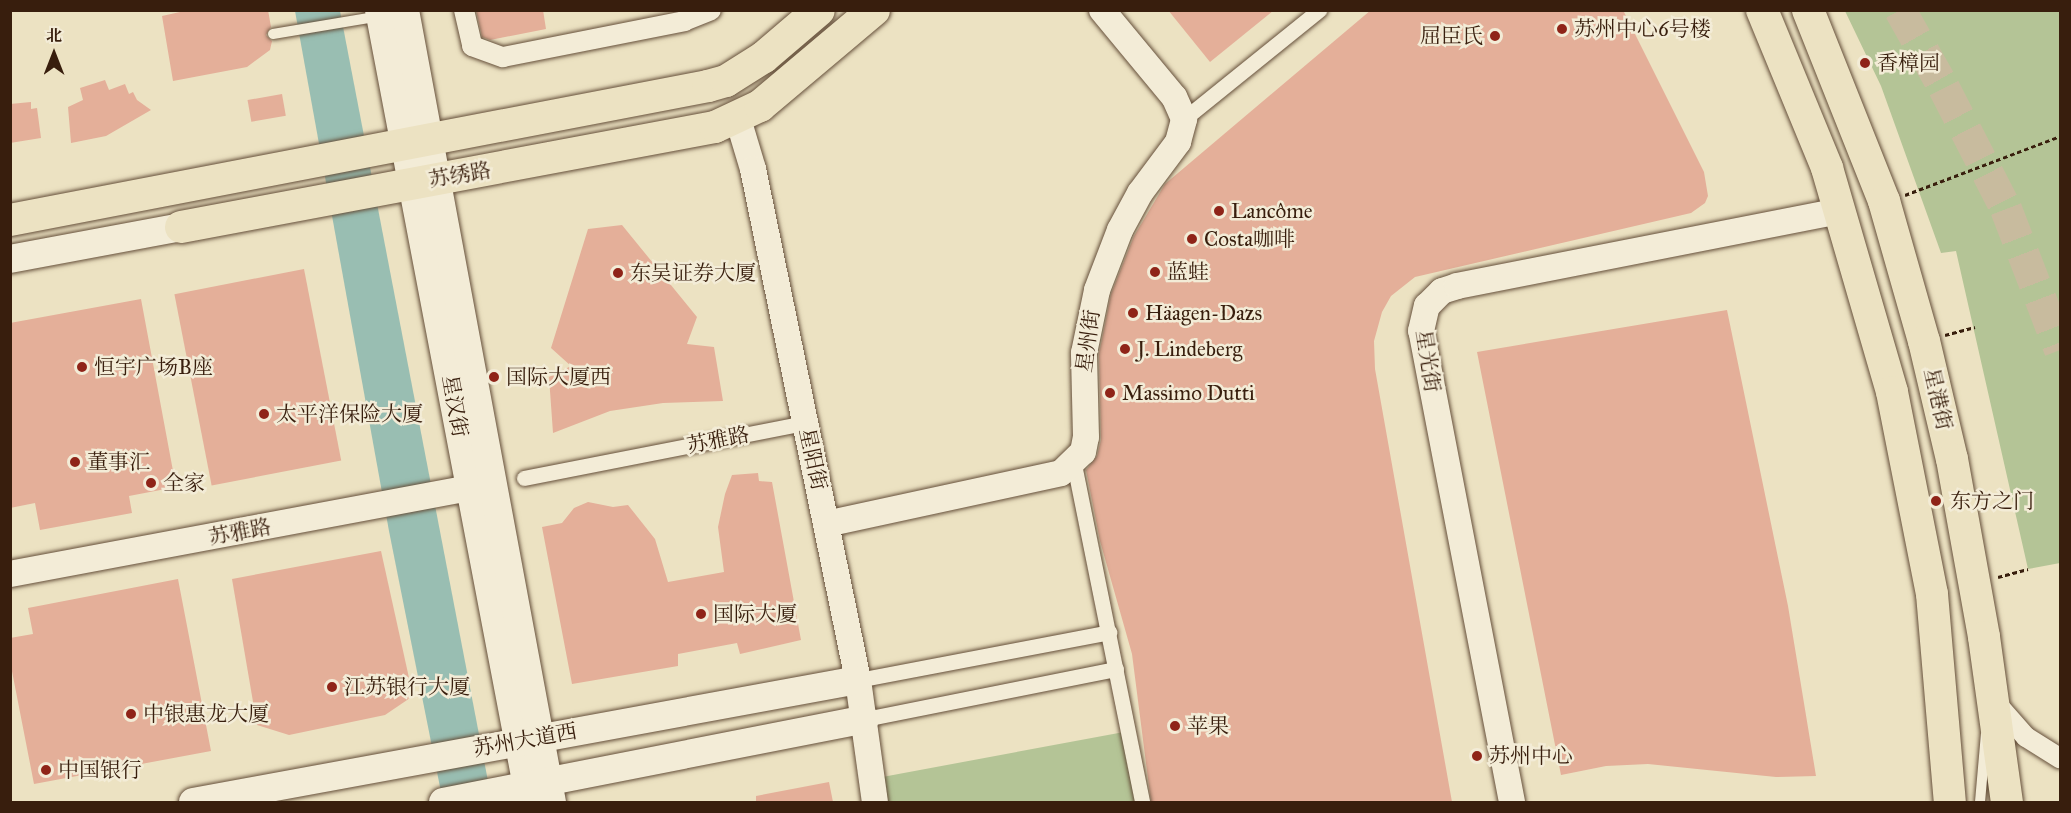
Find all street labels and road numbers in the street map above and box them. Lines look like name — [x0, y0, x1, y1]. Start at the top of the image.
street label: 苏绣路 — [427, 157, 493, 193]
street label: 星州街 — [1071, 308, 1105, 374]
street label: 星光街 — [1411, 328, 1445, 394]
street label: 星港街 — [1919, 365, 1957, 433]
street label: 星汉街 — [437, 373, 473, 439]
street label: 苏雅路 — [685, 422, 751, 458]
street label: 星阳街 — [794, 426, 832, 492]
street label: 苏雅路 — [207, 514, 273, 550]
street label: 苏州大道西 — [471, 718, 579, 762]

